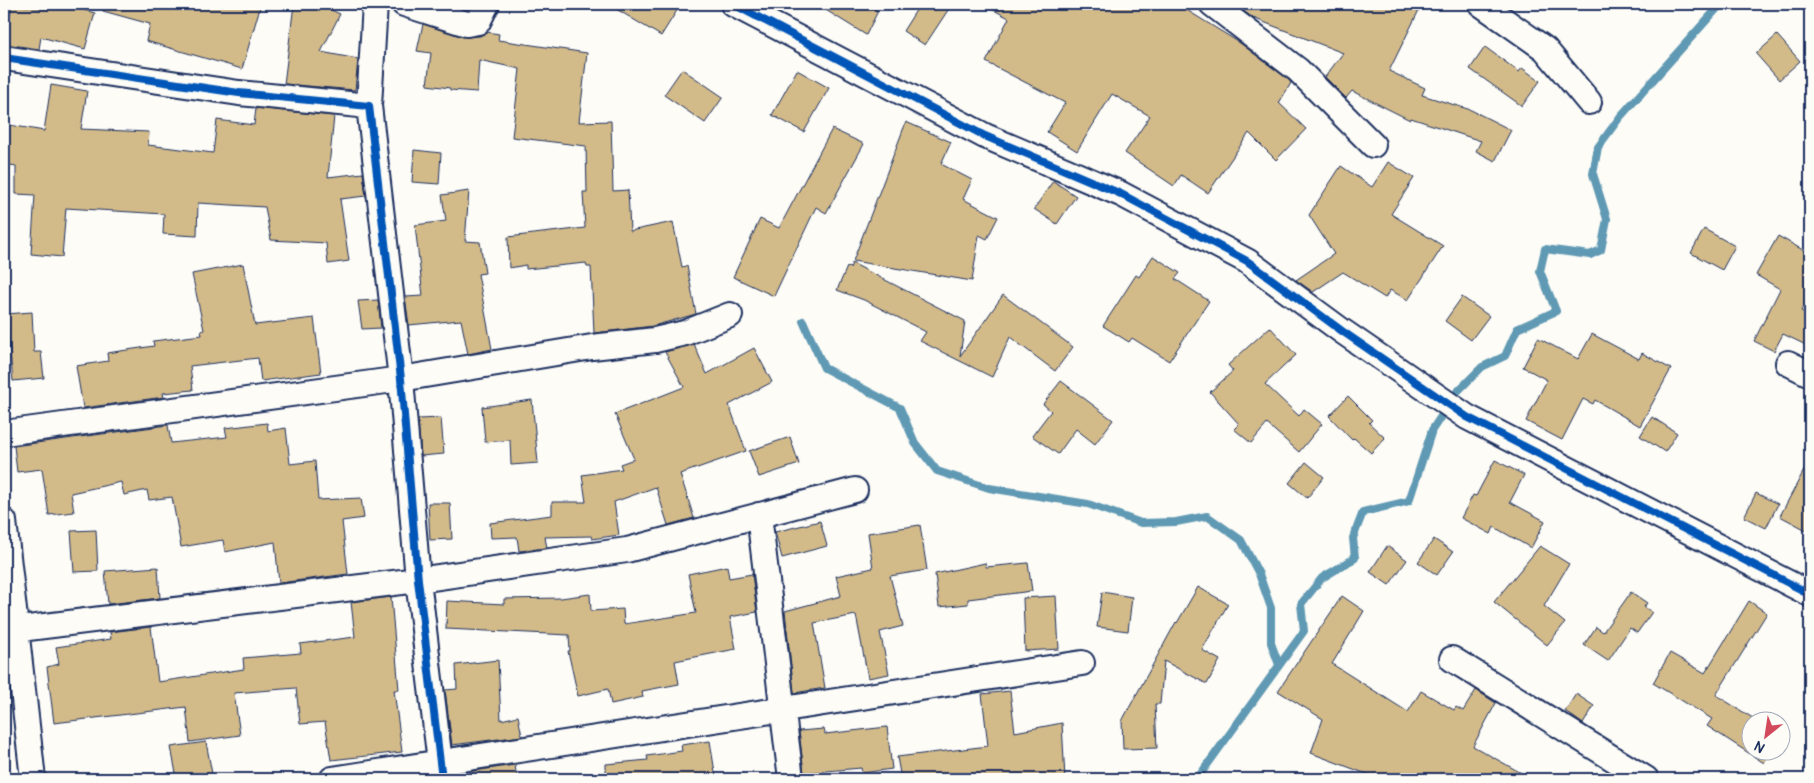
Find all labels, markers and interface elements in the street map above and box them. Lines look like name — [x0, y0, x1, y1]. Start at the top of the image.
north arrow — [1742, 710, 1792, 760]
text: N — [1751, 737, 1768, 757]

